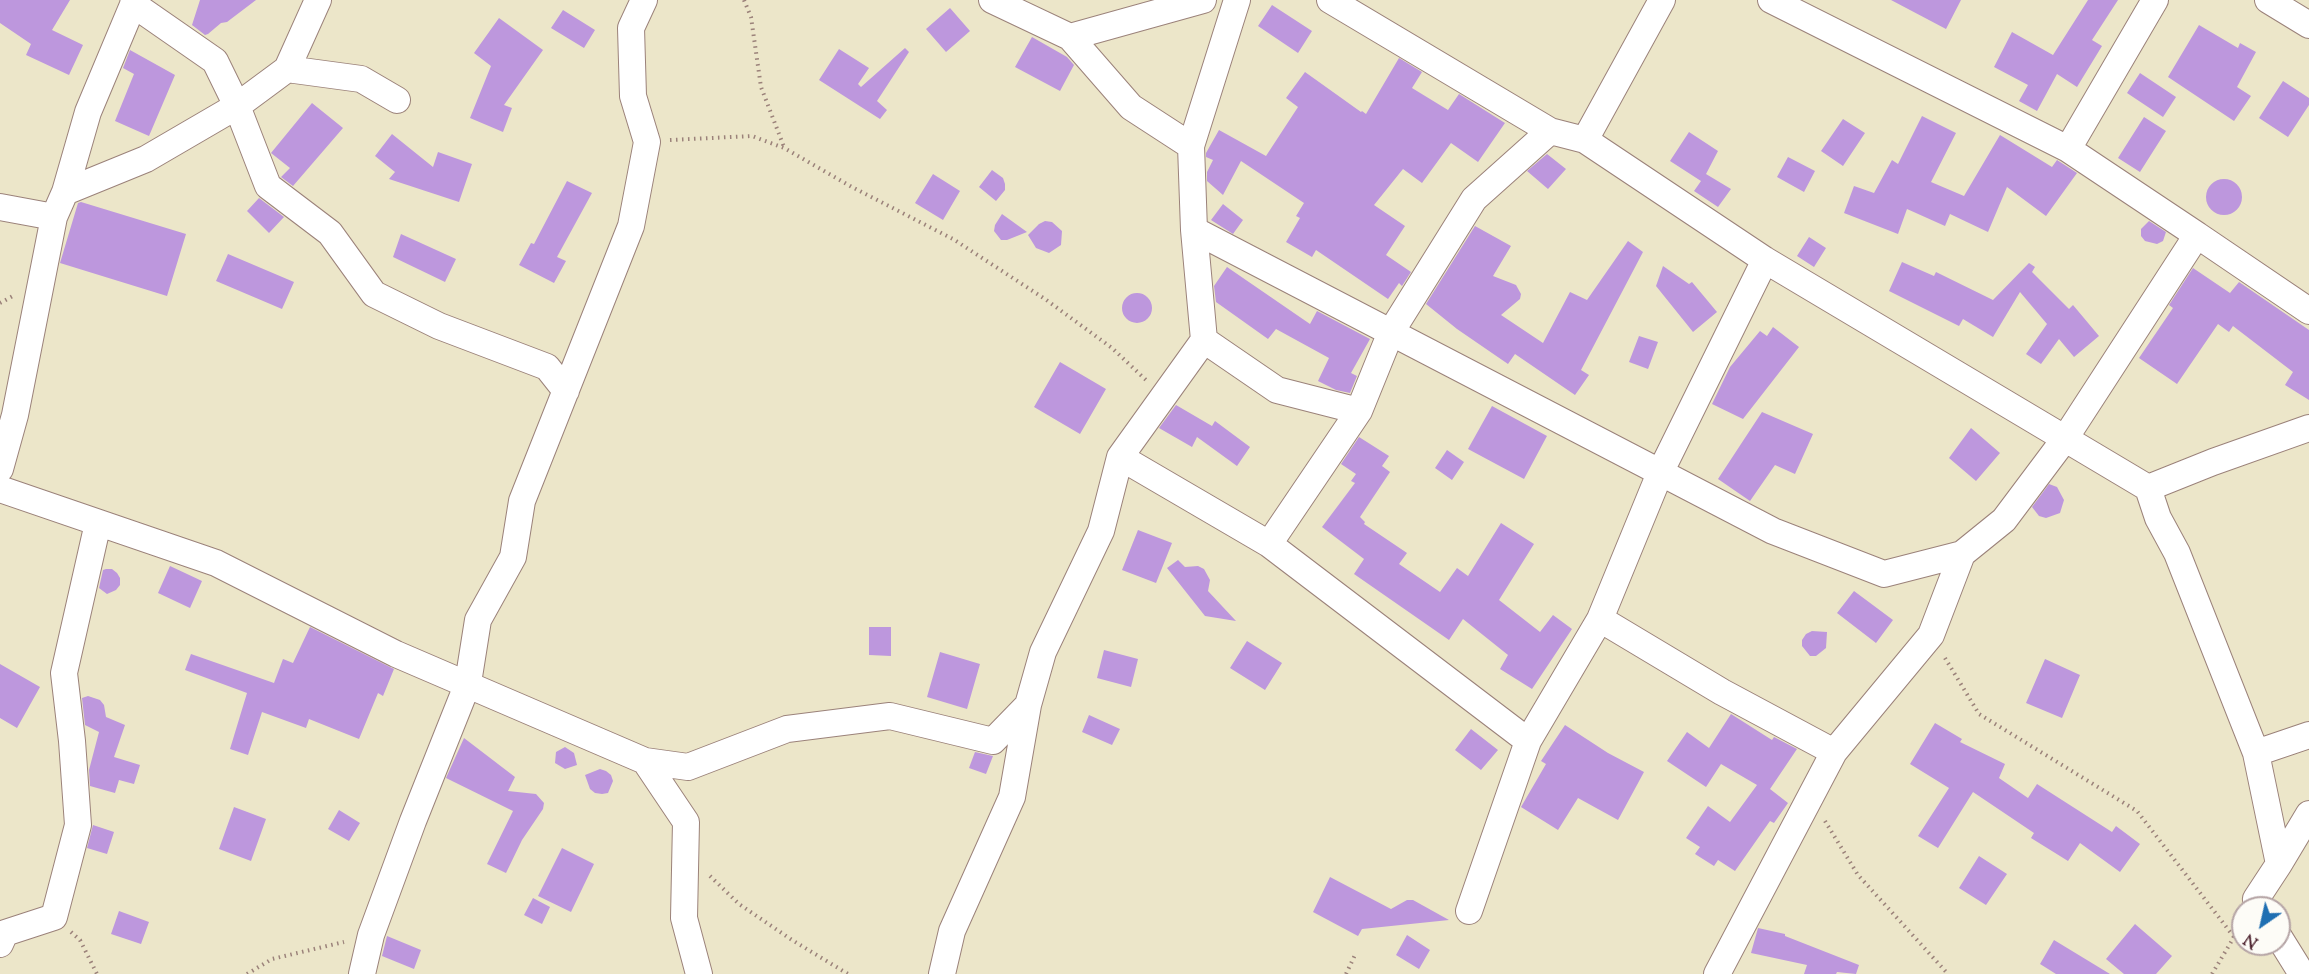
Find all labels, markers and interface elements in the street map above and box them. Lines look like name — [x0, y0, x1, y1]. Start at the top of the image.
north arrow — [2231, 896, 2291, 956]
text: N — [2240, 927, 2264, 953]

